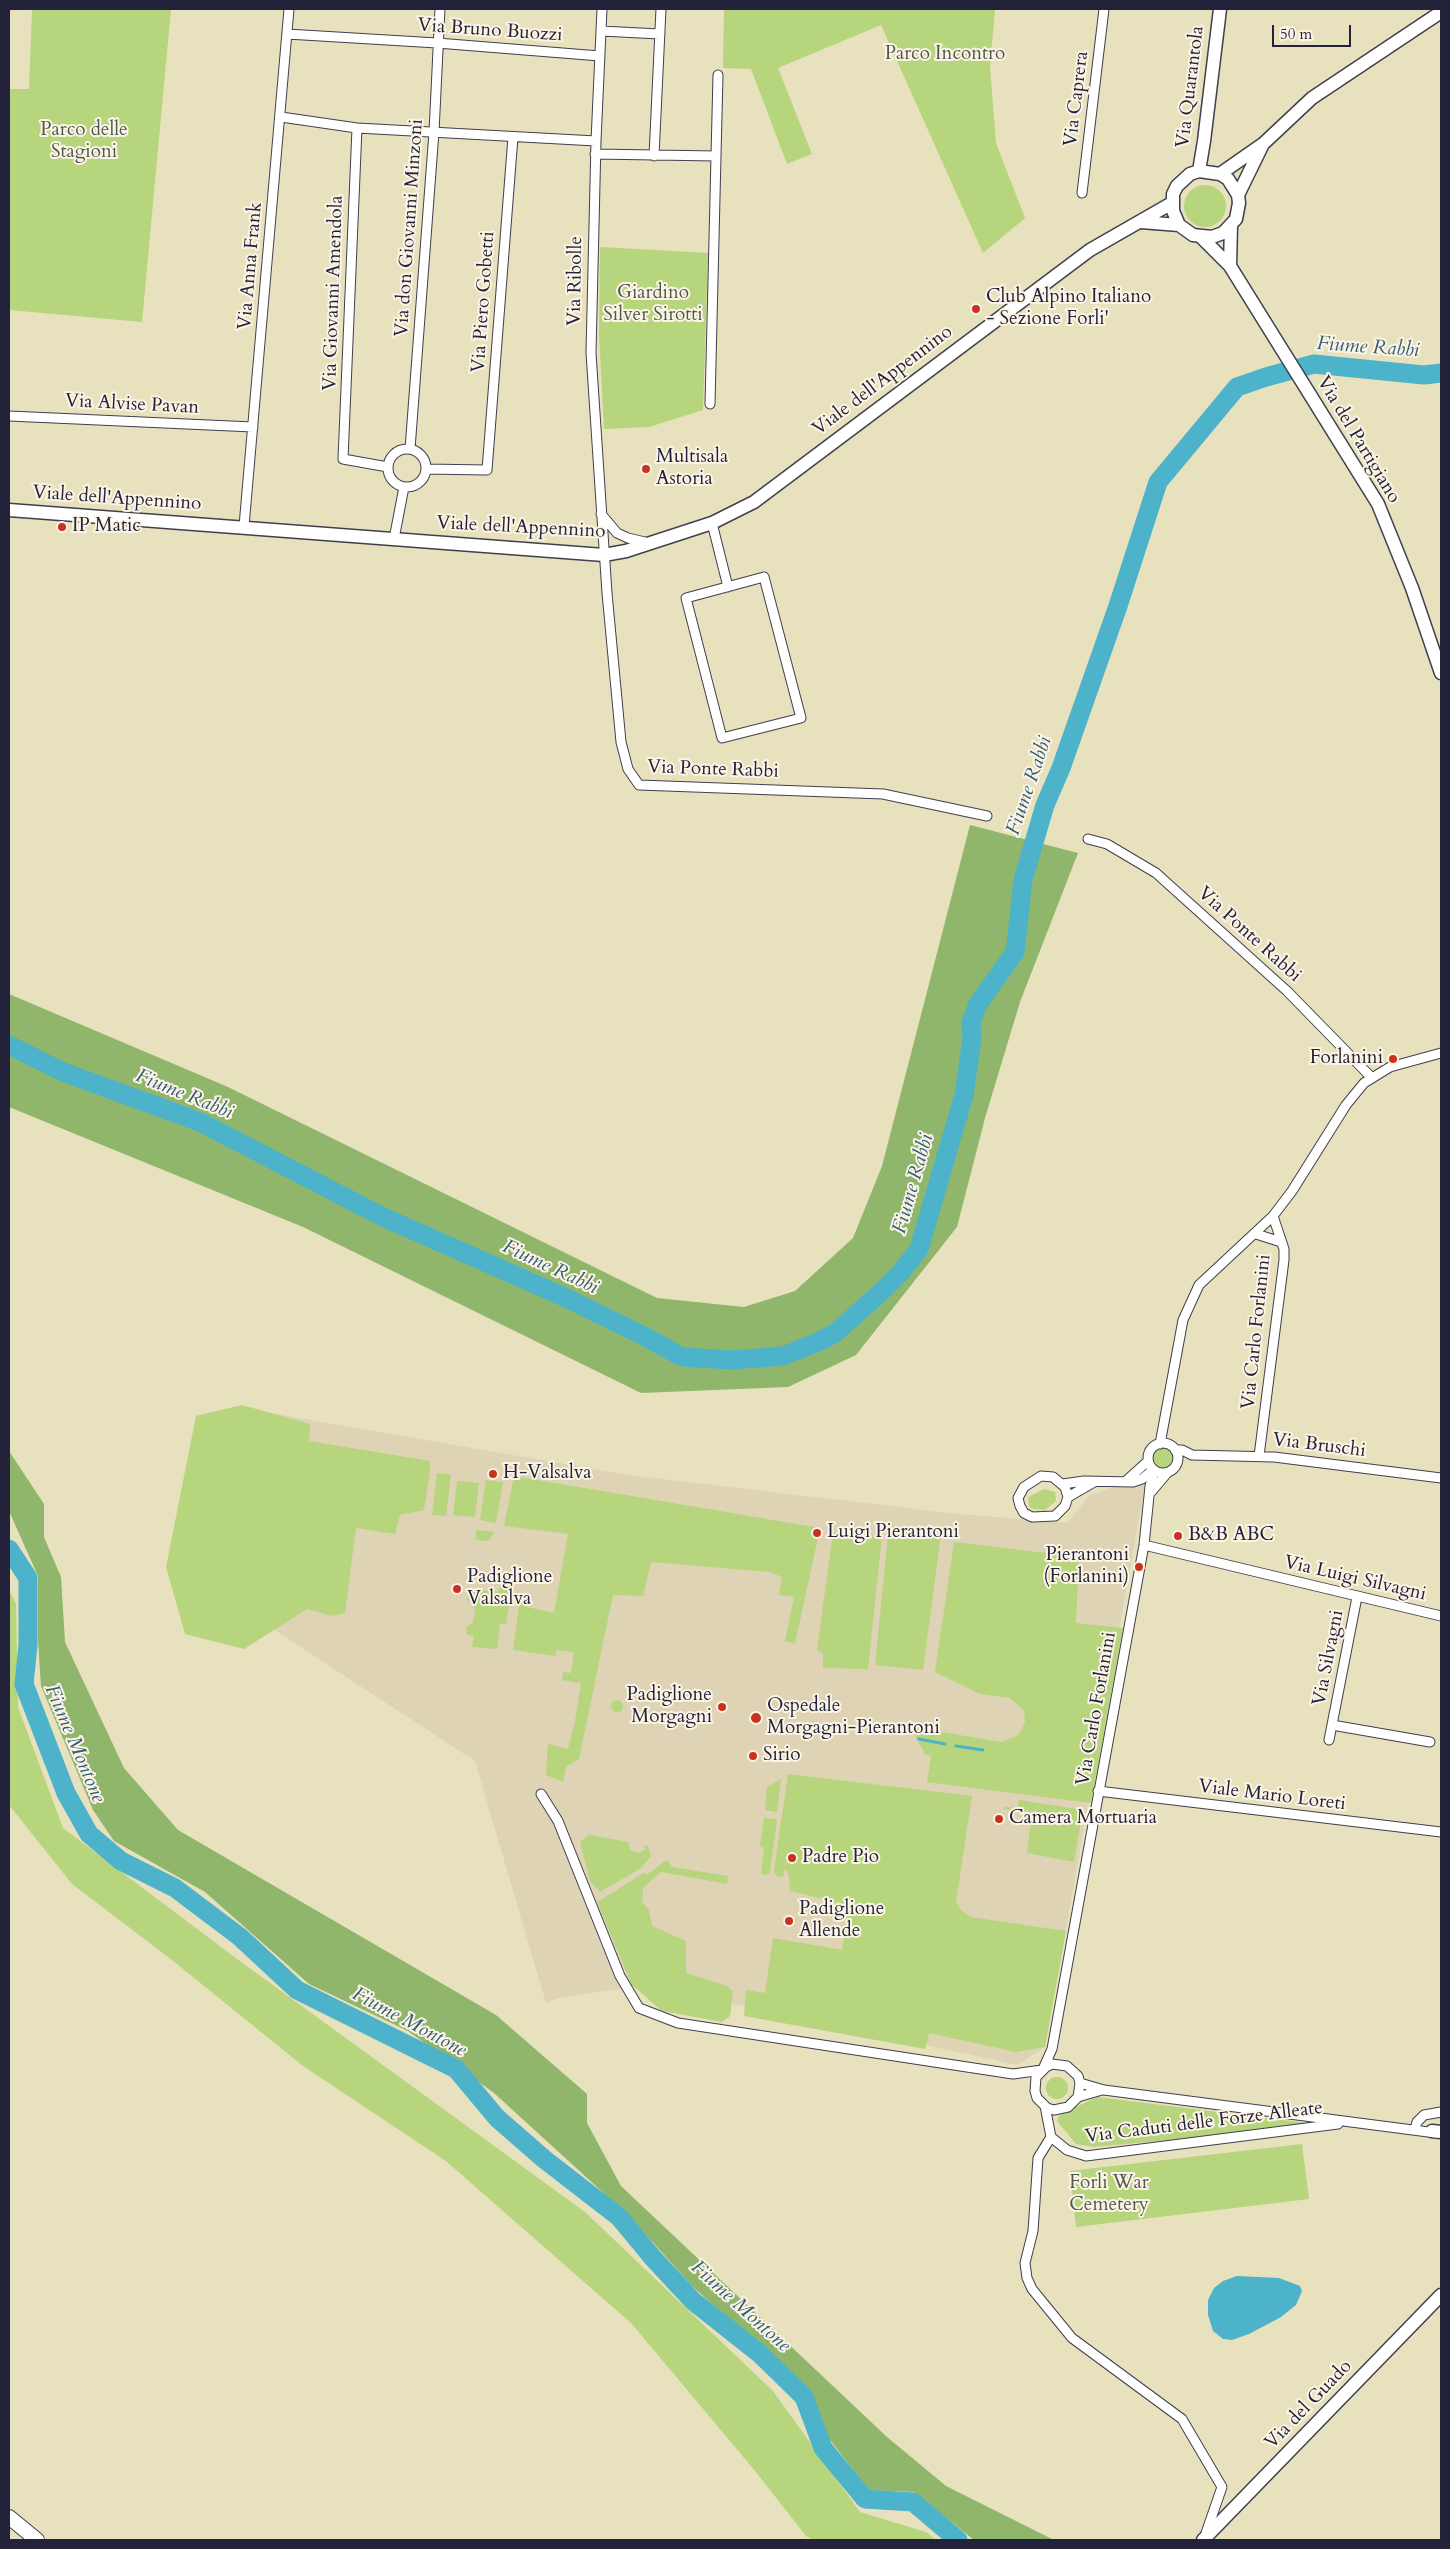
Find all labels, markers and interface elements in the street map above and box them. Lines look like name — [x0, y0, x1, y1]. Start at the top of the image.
street label: Via Bruno Buozzi — [417, 15, 563, 47]
scale bar — [1275, 15, 1354, 47]
text: 50 m — [1280, 24, 1312, 44]
street label: Via Quarantola — [1172, 25, 1210, 149]
park label: Parco Incontro — [885, 44, 1005, 66]
street label: Via Caprera — [1060, 50, 1094, 148]
street label: Via don Giovanni Minzoni — [391, 118, 429, 338]
park label: Parco delle Stagioni — [40, 120, 128, 164]
street label: Via Giovanni Amendola — [319, 195, 349, 391]
street label: Via Anna Frank — [234, 201, 268, 331]
street label: Via Piero Gobetti — [468, 231, 500, 373]
street label: Via Ribolle — [564, 236, 588, 326]
park label: Giardino Silver Sirotti — [603, 283, 703, 327]
place label: Club Alpino Italiano - Sezione Forli' — [986, 287, 1151, 331]
marker: Club Alpino Italiano - Sezione Forli' — [970, 303, 982, 315]
street label: Viale dell'Appennino — [809, 321, 957, 441]
water label: Fiume Rabbi — [1316, 332, 1420, 364]
street label: Via del Partigiano — [1311, 372, 1405, 508]
street label: Via Alvise Pavan — [64, 390, 200, 420]
place label: Multisala Astoria — [656, 447, 728, 491]
marker: Multisala Astoria — [640, 463, 652, 475]
street label: Viale dell'Appennino — [32, 482, 202, 516]
street label: Viale dell'Appennino — [436, 512, 606, 544]
place label: IP Matic — [72, 516, 141, 538]
marker: IP Matic — [56, 521, 68, 533]
water label: Fiume Rabbi — [1002, 734, 1058, 838]
street label: Via Ponte Rabbi — [647, 756, 779, 784]
street label: Via Ponte Rabbi — [1192, 882, 1306, 988]
place label: Forlanini — [1310, 1048, 1383, 1070]
marker: Forlanini — [1387, 1053, 1399, 1065]
water label: Fiume Rabbi — [132, 1065, 236, 1125]
water label: Fiume Rabbi — [888, 1131, 940, 1237]
water label: Fiume Rabbi — [498, 1235, 602, 1301]
street label: Via Carlo Forlanini — [1238, 1253, 1276, 1411]
street label: Via Bruschi — [1271, 1429, 1367, 1463]
place label: H-Valsalva — [503, 1463, 592, 1485]
marker: H-Valsalva — [487, 1468, 499, 1480]
place label: Luigi Pierantoni — [827, 1522, 959, 1544]
place label: B&B ABC — [1188, 1525, 1274, 1547]
marker: Luigi Pierantoni — [811, 1527, 823, 1539]
marker: B&B ABC — [1172, 1530, 1184, 1542]
place label: Pierantoni (Forlanini) — [1044, 1545, 1129, 1589]
street label: Via Luigi Silvagni — [1282, 1552, 1428, 1606]
marker: Pierantoni (Forlanini) — [1133, 1561, 1145, 1573]
place label: Padiglione Valsalva — [467, 1567, 552, 1611]
marker: Padiglione Valsalva — [451, 1583, 463, 1595]
street label: Via Silvagni — [1309, 1608, 1349, 1708]
street label: Via Carlo Forlanini — [1072, 1630, 1122, 1788]
water label: Fiume Montone — [38, 1681, 110, 1807]
place label: Padiglione Morgagni — [627, 1685, 712, 1729]
place label: Ospedale Morgagni-Pierantoni — [767, 1696, 940, 1740]
marker: Padiglione Morgagni — [716, 1701, 728, 1713]
marker: Ospedale Morgagni-Pierantoni — [749, 1711, 763, 1725]
place label: Sirio — [763, 1745, 800, 1767]
marker: Sirio — [747, 1750, 759, 1762]
street label: Viale Mario Loreti — [1197, 1776, 1347, 1816]
place label: Camera Mortuaria — [1009, 1808, 1157, 1830]
marker: Camera Mortuaria — [993, 1813, 1005, 1825]
place label: Padre Pio — [802, 1847, 879, 1869]
marker: Padre Pio — [786, 1852, 798, 1864]
place label: Padiglione Allende — [799, 1899, 884, 1943]
marker: Padiglione Allende — [783, 1915, 795, 1927]
water label: Fiume Montone — [348, 1983, 470, 2063]
street label: Via Caduti delle Forze Alleate — [1084, 2097, 1324, 2149]
park label: Forli War Cemetery — [1069, 2173, 1149, 2217]
water label: Fiume Montone — [685, 2256, 795, 2358]
street label: Via del Guado — [1261, 2356, 1357, 2454]

